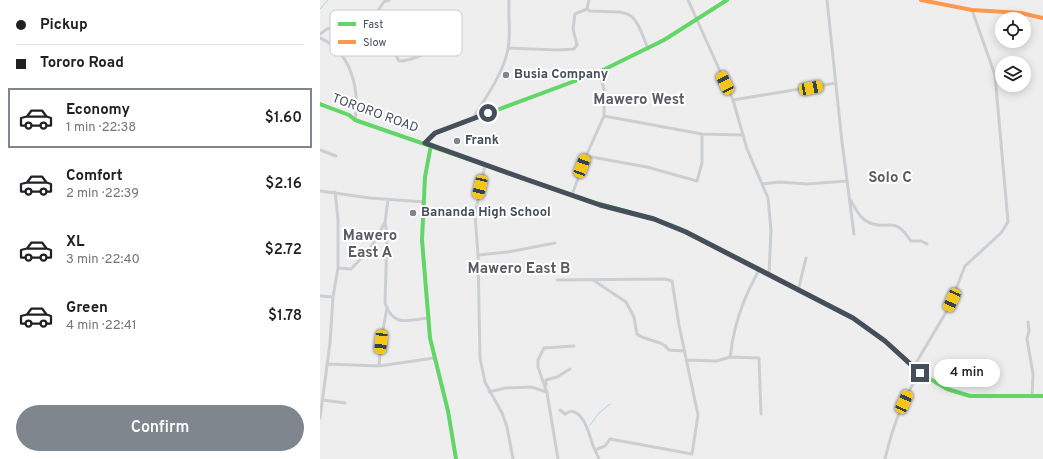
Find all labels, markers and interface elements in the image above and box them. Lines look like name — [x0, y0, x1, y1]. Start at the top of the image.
legend — [330, 10, 462, 56]
map controls — [995, 12, 1031, 92]
button: locate — [995, 12, 1031, 48]
text: Pickup — [40, 16, 88, 35]
text: Fast — [363, 18, 383, 32]
text: Slow — [363, 36, 386, 50]
text: Tororo Road — [40, 54, 124, 73]
button: layers — [995, 56, 1031, 92]
place label: Busia Company — [514, 67, 609, 83]
marker: Busia Company — [501, 70, 511, 80]
car — [714, 70, 736, 96]
car — [798, 80, 824, 96]
street label: TORORO ROAD — [330, 91, 420, 137]
district label: Mawero West — [593, 91, 685, 110]
icon: car — [18, 100, 54, 136]
text: Economy — [66, 101, 130, 120]
route start — [479, 104, 497, 122]
text: $1.60 — [265, 109, 302, 128]
text: 1 min · 22:38 — [66, 120, 136, 136]
place label: Frank — [465, 133, 499, 149]
marker: Frank — [452, 136, 462, 146]
car — [572, 153, 592, 179]
icon: car — [18, 166, 54, 202]
text: Comfort — [66, 167, 123, 186]
district label: Solo C — [868, 169, 912, 188]
car — [471, 174, 489, 200]
text: $2.16 — [265, 175, 302, 194]
text: 2 min · 22:39 — [66, 186, 139, 202]
place label: Bananda High School — [421, 205, 551, 221]
marker: Bananda High School — [408, 208, 418, 218]
district label: Mawero East A — [343, 227, 397, 263]
icon: car — [18, 232, 54, 268]
text: XL — [66, 233, 84, 252]
text: $2.72 — [265, 241, 302, 260]
text: 3 min · 22:40 — [66, 252, 140, 268]
district label: Mawero East B — [468, 260, 570, 279]
car — [942, 287, 962, 313]
icon: car — [18, 298, 54, 334]
text: Green — [66, 299, 108, 318]
text: $1.78 — [268, 307, 302, 326]
text: 4 min · 22:41 — [66, 318, 137, 334]
car — [374, 329, 388, 355]
callout: 4 min — [934, 359, 1000, 387]
route end — [911, 364, 929, 382]
text: 4 min — [950, 365, 984, 381]
car — [894, 389, 914, 415]
button: Confirm — [16, 405, 304, 451]

